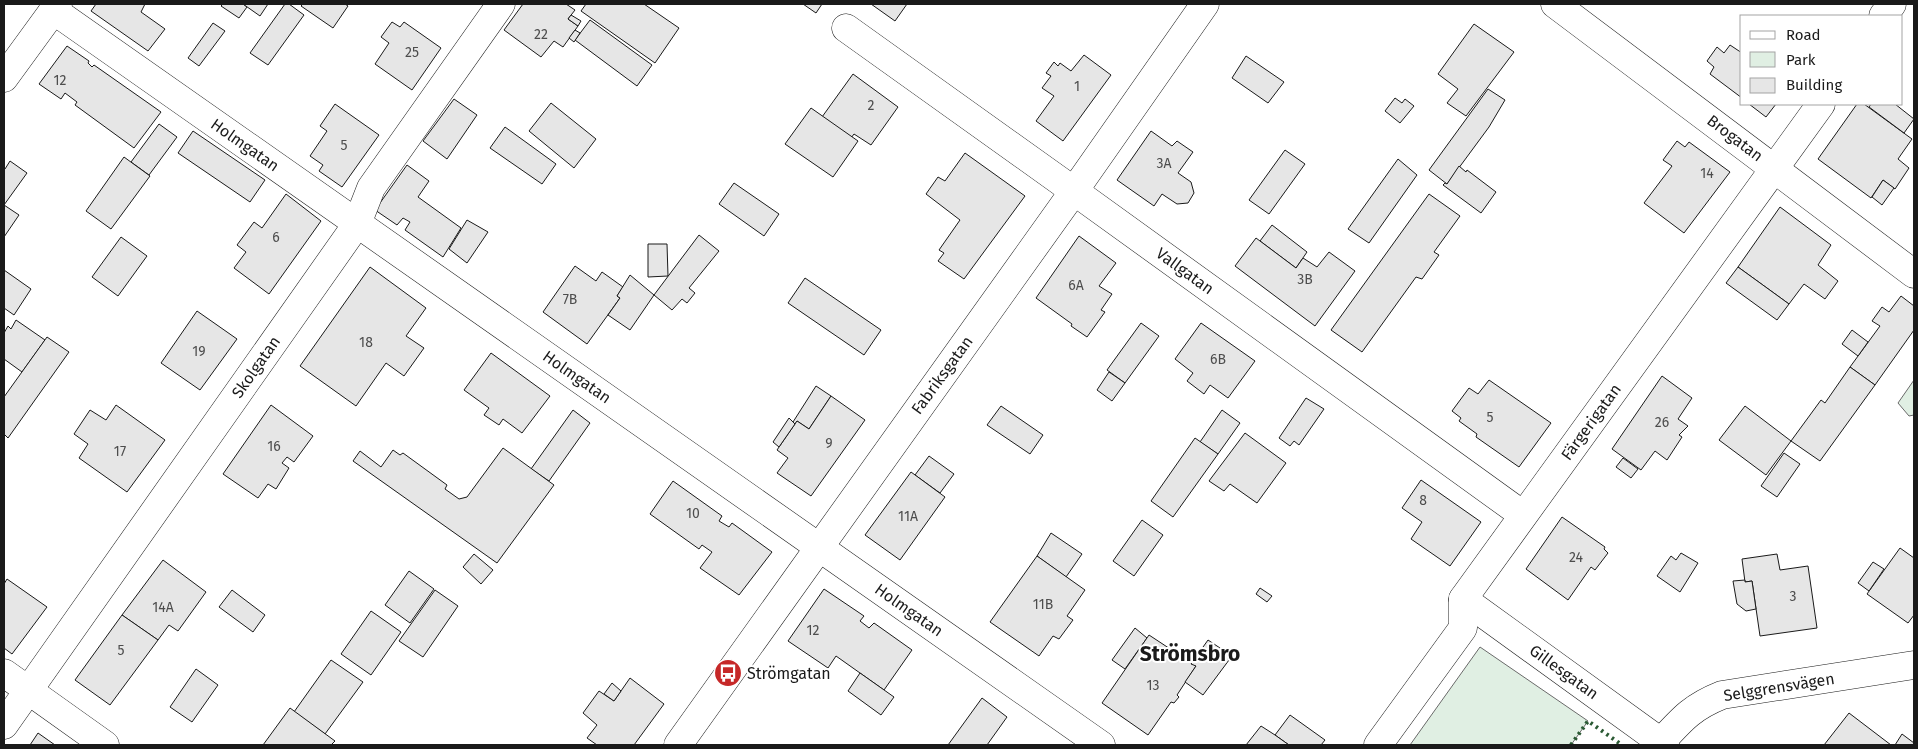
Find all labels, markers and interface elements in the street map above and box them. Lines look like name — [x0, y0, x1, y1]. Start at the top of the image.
legend — [1740, 15, 1903, 105]
house number: 22 — [534, 26, 548, 43]
text: Road — [1786, 26, 1821, 44]
house number: 25 — [405, 44, 419, 61]
text: Park — [1786, 51, 1816, 69]
house number: 12 — [54, 72, 67, 89]
text: Building — [1786, 76, 1842, 94]
house number: 1 — [1074, 78, 1080, 95]
house number: 2 — [868, 97, 875, 114]
street label: Brogatan — [1703, 111, 1767, 165]
street label: Holmgatan — [207, 115, 283, 175]
house number: 5 — [340, 137, 348, 154]
house number: 3A — [1156, 155, 1172, 172]
house number: 14 — [1700, 165, 1714, 182]
house number: 6 — [272, 229, 280, 246]
street label: Vallgatan — [1152, 244, 1218, 298]
house number: 3B — [1297, 271, 1313, 288]
house number: 6A — [1068, 277, 1084, 294]
house number: 7B — [563, 291, 577, 308]
street label: Skolgatan — [228, 332, 284, 402]
street label: Fabriksgatan — [907, 332, 977, 418]
house number: 18 — [359, 334, 373, 351]
house number: 19 — [192, 343, 206, 360]
street label: Holmgatan — [539, 347, 615, 407]
house number: 6B — [1210, 351, 1226, 368]
street label: Färgerigatan — [1557, 380, 1625, 464]
house number: 5 — [1486, 409, 1494, 426]
house number: 26 — [1655, 414, 1669, 431]
house number: 9 — [825, 435, 833, 452]
house number: 16 — [267, 438, 281, 455]
house number: 17 — [114, 443, 126, 460]
house number: 8 — [1419, 492, 1427, 509]
house number: 10 — [686, 505, 700, 522]
house number: 11A — [898, 508, 918, 525]
house number: 24 — [1569, 549, 1584, 566]
street label: Holmgatan — [871, 580, 947, 640]
house number: 3 — [1790, 588, 1797, 605]
house number: 11B — [1033, 596, 1053, 613]
house number: 14A — [152, 599, 174, 616]
house number: 12 — [807, 622, 820, 639]
district label: Strömsbro — [1140, 641, 1240, 667]
street label: Gillesgatan — [1526, 641, 1602, 703]
house number: 5 — [117, 642, 125, 659]
bus stop icon: Strömgatan — [713, 658, 743, 688]
place label: Strömgatan — [747, 664, 831, 683]
street label: Selggrensvägen — [1722, 669, 1836, 705]
house number: 13 — [1146, 677, 1160, 694]

